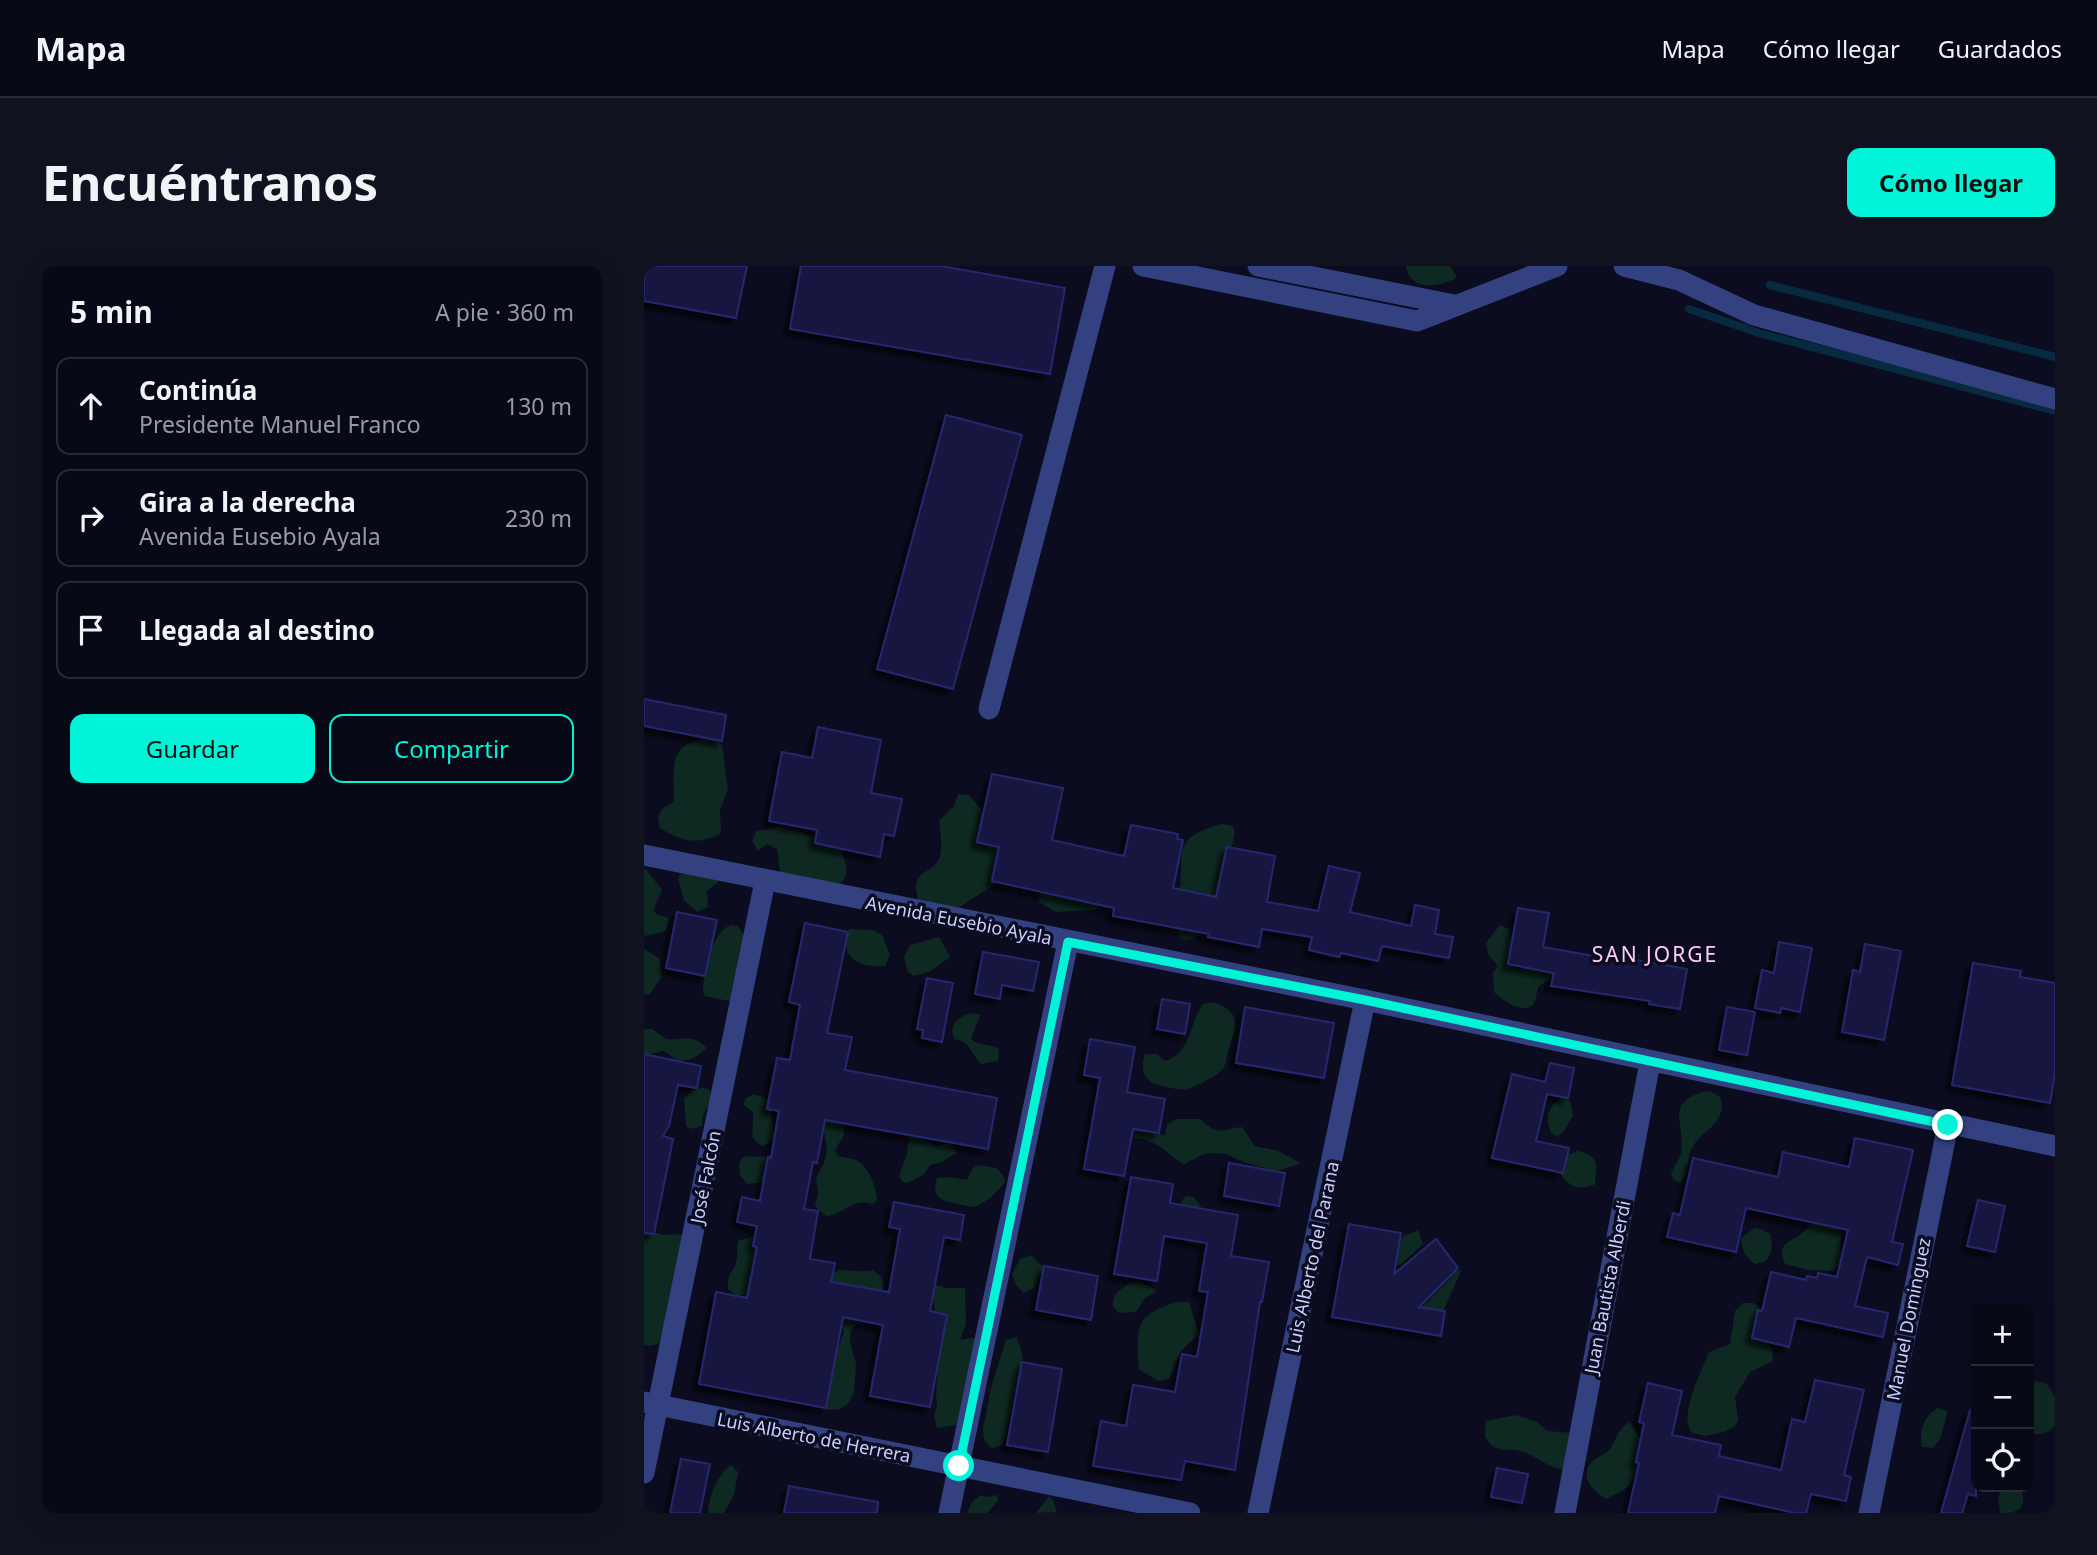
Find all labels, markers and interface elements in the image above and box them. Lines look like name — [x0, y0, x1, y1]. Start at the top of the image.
text: Mapa — [35, 26, 127, 71]
text: Mapa — [1661, 32, 1725, 65]
text: Cómo llegar — [1763, 32, 1900, 65]
text: Guardados — [1938, 32, 2062, 65]
button: Cómo llegar — [1847, 148, 2055, 217]
text: Encuéntranos — [42, 149, 378, 215]
text: 5 min — [70, 291, 153, 332]
text: A pie · 360 m — [435, 296, 574, 328]
text: Continúa — [139, 372, 257, 408]
icon: ahead — [72, 387, 110, 425]
text: 130 m — [505, 390, 572, 422]
text: Presidente Manuel Franco — [139, 408, 421, 440]
text: Gira a la derecha — [139, 484, 356, 520]
icon: right — [72, 499, 110, 537]
text: 230 m — [505, 502, 572, 534]
text: Avenida Eusebio Ayala — [139, 520, 381, 552]
icon: arrive — [72, 611, 110, 649]
text: Llegada al destino — [139, 612, 375, 648]
button: Guardar — [70, 714, 315, 783]
button: Compartir — [329, 714, 574, 783]
street label: Avenida Eusebio Ayala — [864, 890, 1054, 950]
district label: SAN JORGE — [1592, 940, 1718, 968]
route end — [1932, 1109, 1963, 1140]
street label: José Falcón — [684, 1129, 726, 1227]
street label: Luis Alberto del Parana — [1280, 1159, 1344, 1355]
street label: Juan Bautista Alberdi — [1578, 1198, 1636, 1378]
street label: Manuel Dominguez — [1880, 1236, 1936, 1402]
map controls — [1971, 1303, 2034, 1492]
button: + — [1971, 1303, 2034, 1366]
button: − — [1971, 1366, 2034, 1429]
street label: Luis Alberto de Herrera — [715, 1406, 913, 1468]
button: locate — [1971, 1429, 2034, 1492]
route start — [943, 1450, 974, 1481]

